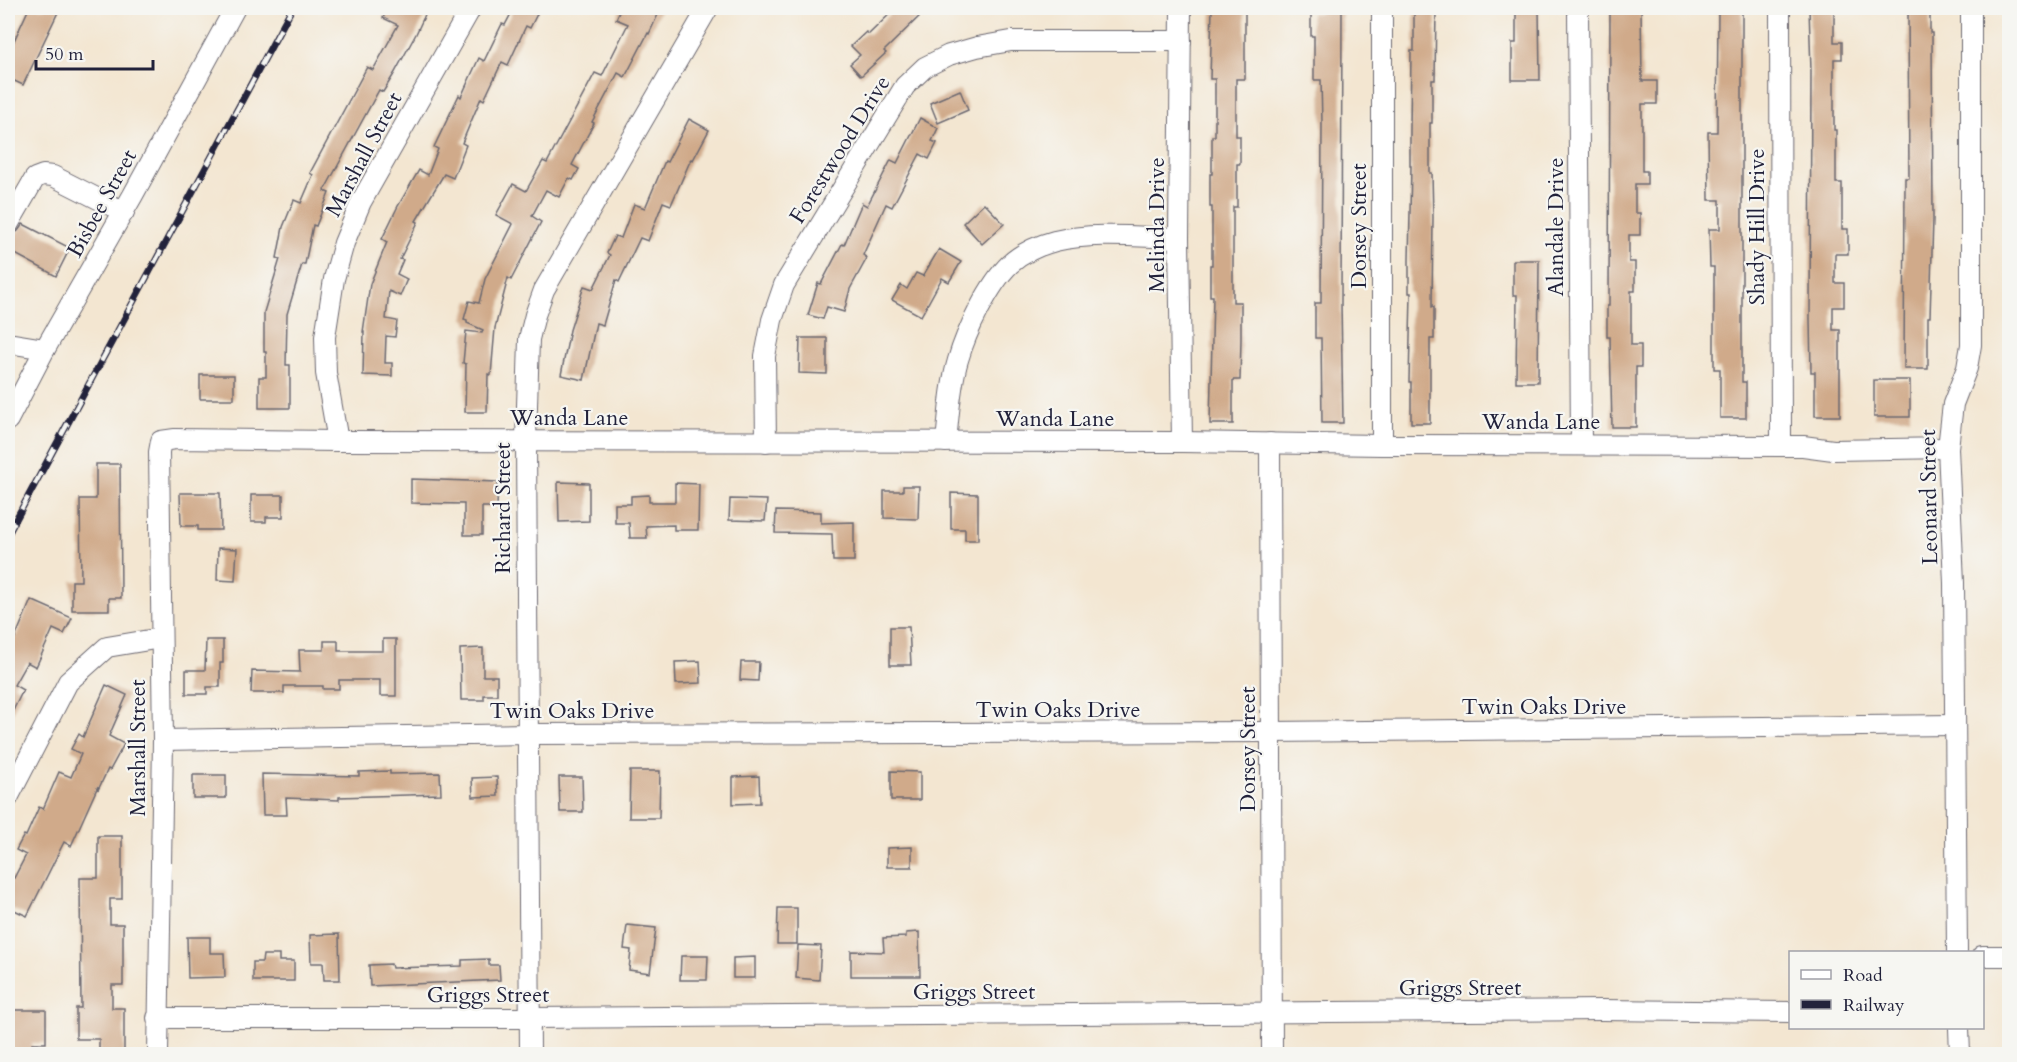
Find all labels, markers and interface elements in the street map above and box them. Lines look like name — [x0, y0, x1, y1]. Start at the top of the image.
scale bar — [36, 33, 153, 71]
text: 50 m — [45, 42, 84, 67]
street label: Forestwood Drive — [782, 70, 897, 229]
street label: Marshall Street — [318, 87, 409, 222]
street label: Bisbee Street — [60, 144, 144, 263]
street label: Shady Hill Drive — [1742, 149, 1772, 305]
street label: Melinda Drive — [1142, 157, 1172, 293]
street label: Alandale Drive — [1541, 157, 1571, 297]
street label: Dorsey Street — [1344, 163, 1374, 289]
street label: Wanda Lane — [509, 403, 628, 433]
street label: Wanda Lane — [995, 404, 1114, 434]
street label: Wanda Lane — [1481, 407, 1600, 437]
street label: Leonard Street — [1913, 429, 1945, 565]
street label: Richard Street — [488, 442, 518, 574]
street label: Marshall Street — [123, 679, 153, 817]
street label: Dorsey Street — [1233, 686, 1263, 812]
street label: Twin Oaks Drive — [1461, 692, 1627, 722]
street label: Twin Oaks Drive — [975, 695, 1141, 725]
street label: Twin Oaks Drive — [489, 696, 655, 726]
legend — [1789, 951, 1984, 1029]
text: Road — [1843, 963, 1883, 988]
street label: Griggs Street — [1399, 973, 1521, 1003]
street label: Griggs Street — [913, 977, 1035, 1007]
street label: Griggs Street — [427, 980, 549, 1010]
text: Railway — [1843, 993, 1905, 1018]

